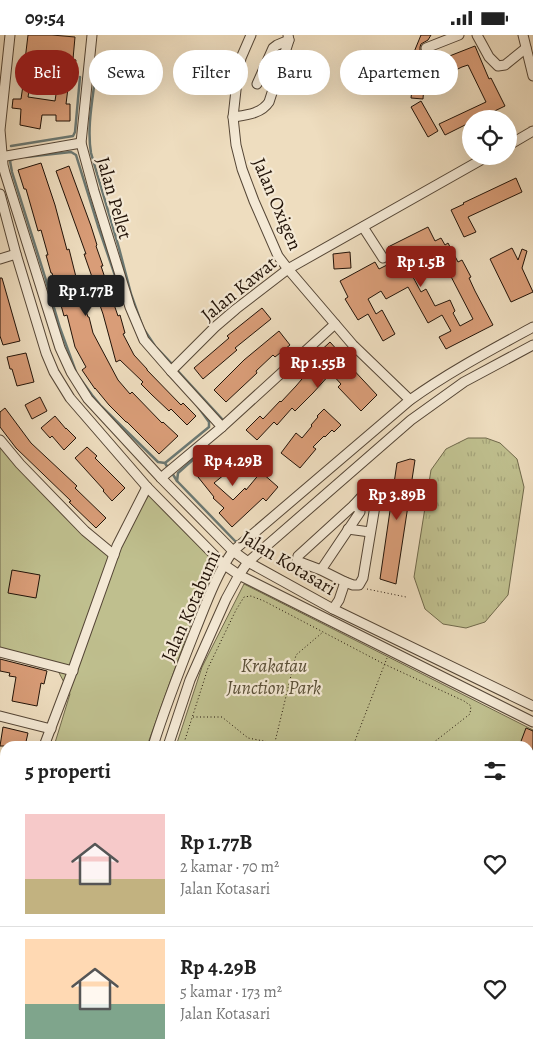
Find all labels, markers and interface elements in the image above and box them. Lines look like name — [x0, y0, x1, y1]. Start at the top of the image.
text: 09:54 — [25, 5, 65, 31]
chip: Beli — [15, 50, 79, 95]
chip: Sewa — [89, 50, 163, 95]
chip: Filter — [173, 50, 248, 95]
chip: Baru — [258, 50, 330, 95]
chip: Apartemen — [340, 50, 458, 95]
map controls — [462, 110, 517, 165]
button: locate — [462, 110, 517, 165]
street label: Jalan Pellet — [90, 154, 138, 242]
street label: Jalan Oxigen — [246, 154, 308, 254]
pin: Rp 1.5B — [375, 245, 467, 288]
street label: Jalan Kawat — [196, 250, 282, 328]
text: Rp 1.5B — [397, 251, 445, 273]
pin: Rp 1.77B — [34, 275, 138, 317]
text: Rp 1.77B — [58, 280, 114, 302]
pin: Rp 1.55B — [266, 347, 370, 389]
text: Rp 1.55B — [290, 352, 346, 374]
pin: Rp 4.29B — [181, 445, 285, 487]
text: Rp 4.29B — [204, 450, 262, 472]
pin: Rp 3.89B — [345, 479, 449, 521]
text: Rp 3.89B — [368, 484, 426, 506]
street label: Jalan Kotasari — [235, 524, 341, 602]
street label: Jalan Kotabumi — [155, 546, 227, 666]
park label: Krakatau Junction Park — [226, 653, 321, 701]
text: 5 properti — [25, 757, 111, 785]
icon: filters — [481, 757, 509, 785]
text: Rp 1.77B — [180, 828, 252, 856]
icon: home — [65, 834, 125, 894]
icon: heart — [481, 850, 509, 878]
text: 2 kamar · 70 m² — [180, 856, 279, 878]
text: Jalan Kotasari — [180, 878, 270, 900]
text: Rp 4.29B — [180, 953, 257, 981]
icon: home — [65, 959, 125, 1019]
icon: heart — [481, 975, 509, 1003]
text: 5 kamar · 173 m² — [180, 981, 282, 1003]
text: Jalan Kotasari — [180, 1003, 270, 1025]

